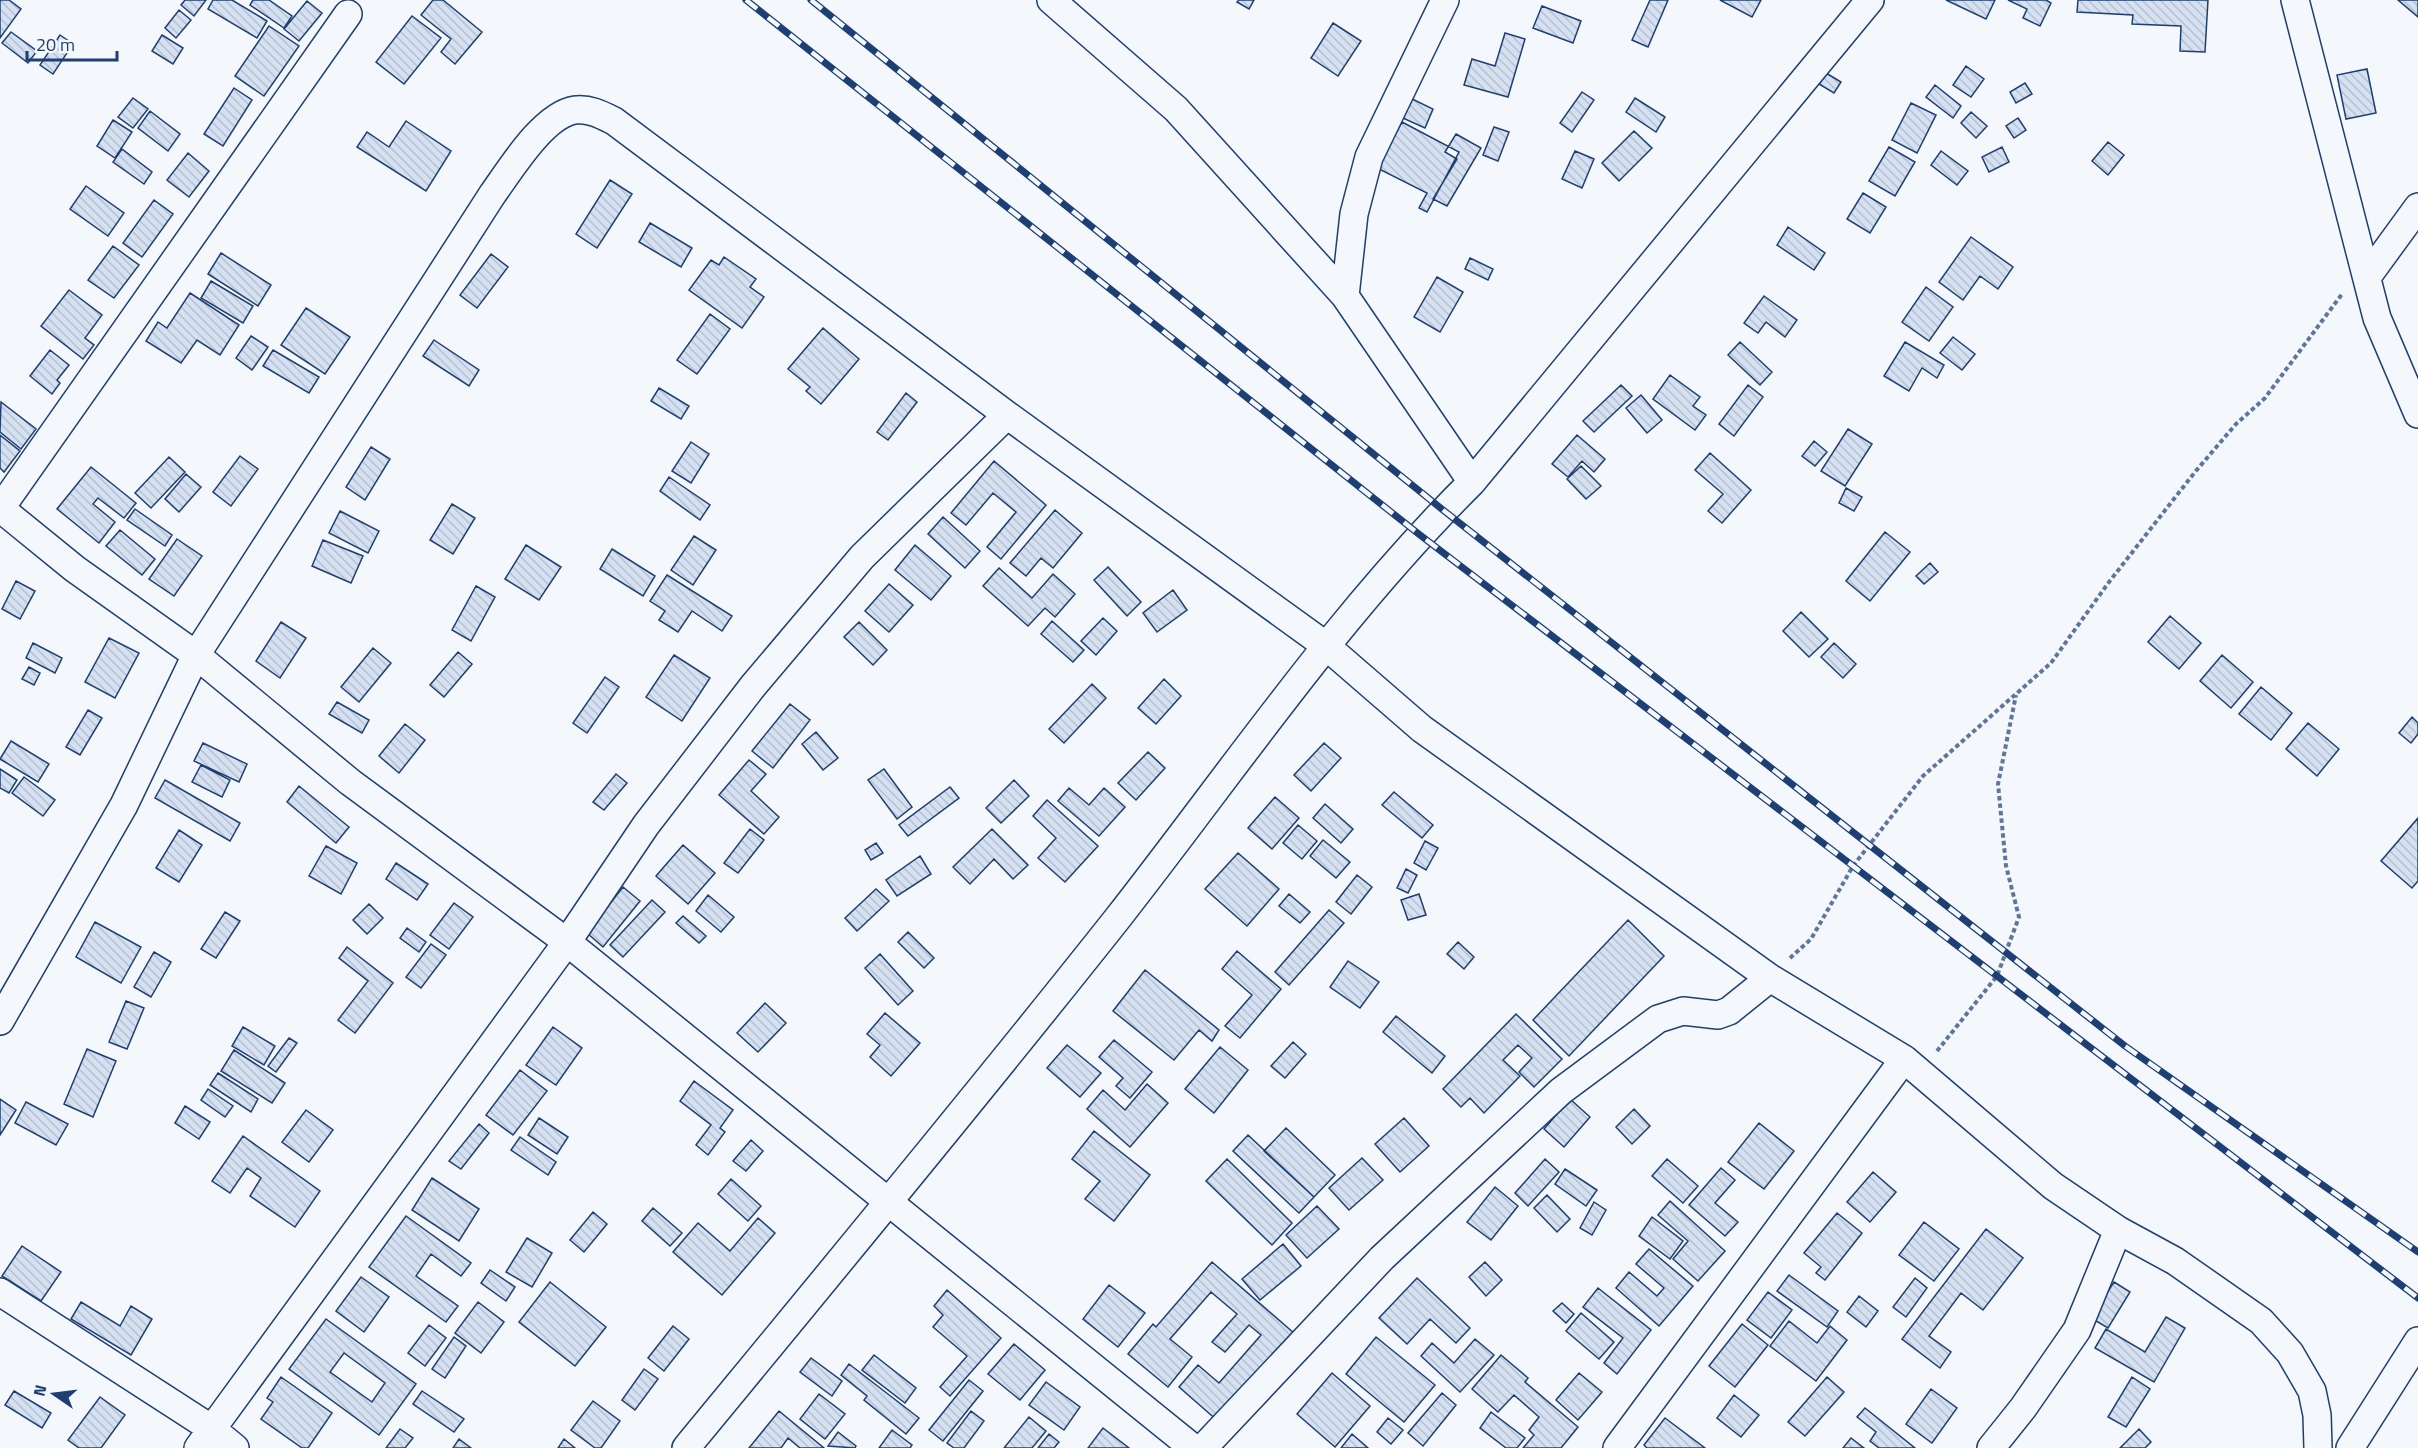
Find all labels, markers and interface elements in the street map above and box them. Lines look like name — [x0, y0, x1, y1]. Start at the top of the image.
scale bar — [27, 24, 117, 62]
text: 20 m — [36, 31, 75, 58]
north arrow — [24, 1364, 84, 1424]
text: N — [26, 1382, 52, 1399]

